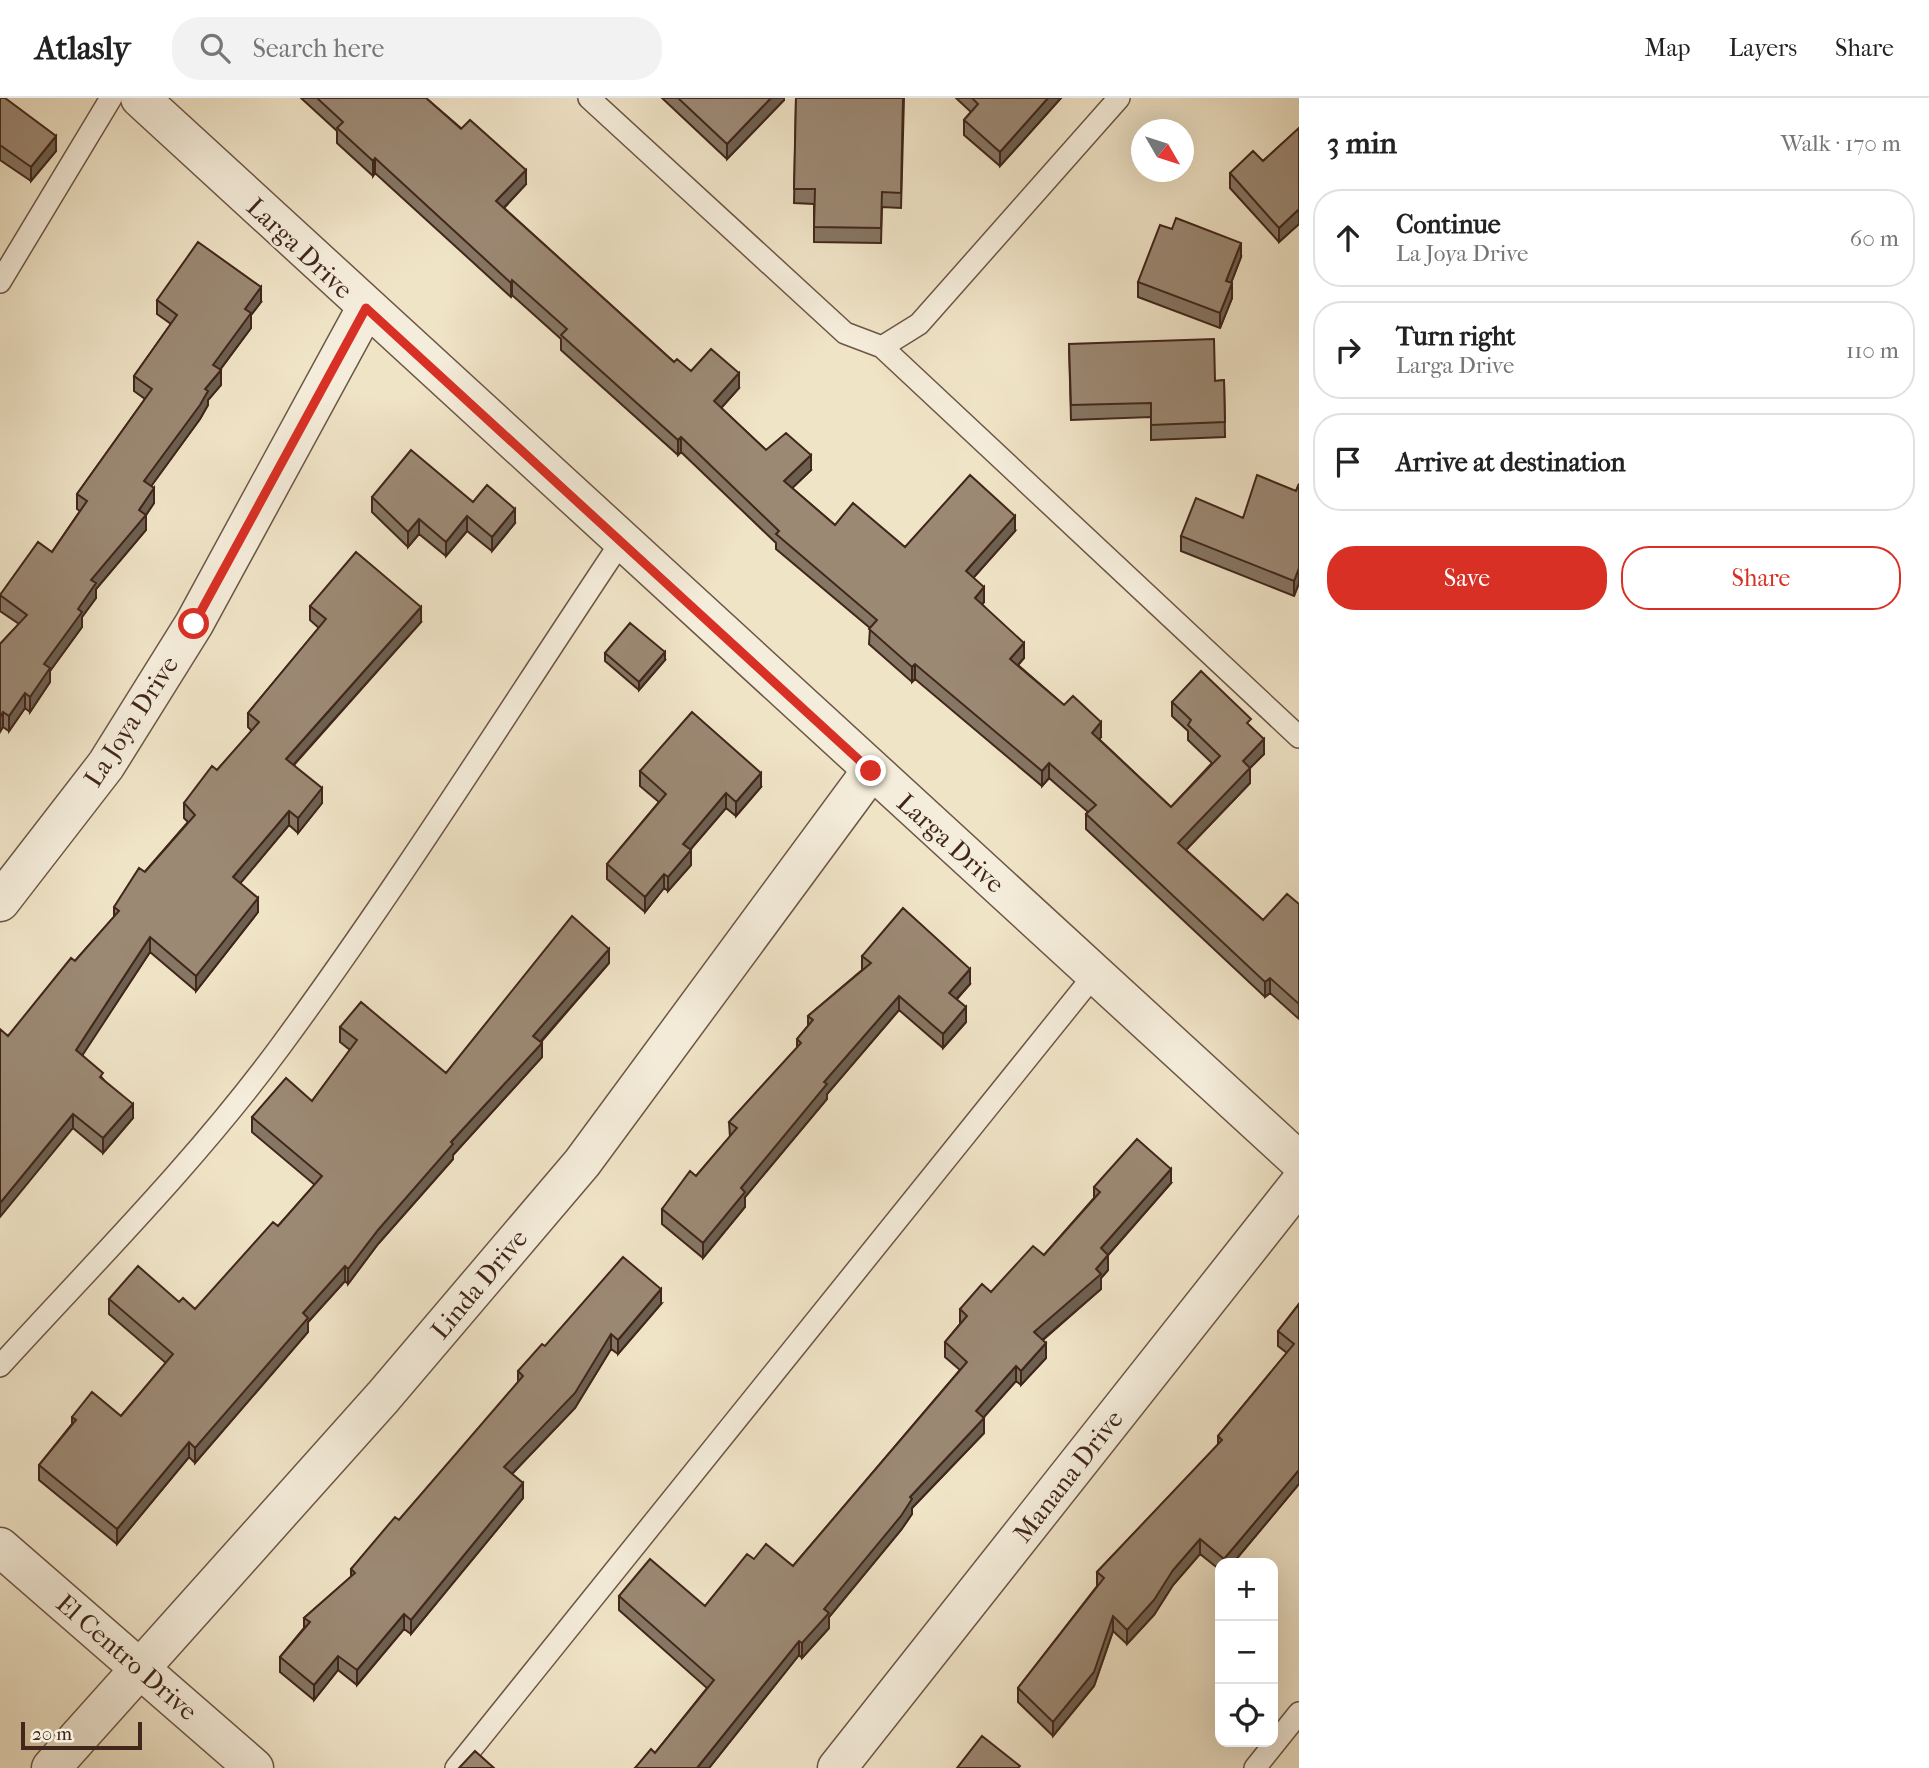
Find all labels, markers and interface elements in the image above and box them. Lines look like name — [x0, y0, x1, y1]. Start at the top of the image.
search box — [172, 17, 662, 80]
text: Atlasly — [35, 29, 130, 68]
icon: search — [196, 29, 234, 67]
text: Search here — [252, 33, 384, 64]
text: Map — [1645, 34, 1691, 62]
text: Layers — [1729, 34, 1797, 62]
text: Share — [1835, 34, 1894, 62]
north arrow — [1131, 119, 1194, 182]
text: 3 min — [1327, 126, 1397, 161]
text: Walk · 170 m — [1781, 130, 1901, 157]
street label: Larga Drive — [240, 191, 359, 305]
text: Continue — [1396, 209, 1501, 240]
icon: ahead — [1329, 219, 1367, 257]
text: 60 m — [1850, 225, 1899, 252]
text: La Joya Drive — [1396, 240, 1528, 267]
text: Turn right — [1396, 321, 1516, 352]
icon: right — [1329, 331, 1367, 369]
text: 110 m — [1846, 337, 1899, 364]
text: Larga Drive — [1396, 352, 1514, 379]
icon: arrive — [1329, 443, 1367, 481]
text: Arrive at destination — [1396, 447, 1626, 478]
button: Save — [1327, 546, 1607, 610]
button: Share — [1621, 546, 1901, 610]
route start — [178, 608, 209, 639]
street label: La Joya Drive — [78, 650, 185, 792]
route end — [855, 755, 886, 786]
street label: Larga Drive — [891, 787, 1011, 900]
street label: Linda Drive — [425, 1223, 534, 1345]
street label: Manana Drive — [1007, 1404, 1130, 1549]
map controls — [1215, 1558, 1278, 1747]
button: + — [1215, 1558, 1278, 1621]
street label: El Centro Drive — [50, 1588, 203, 1727]
button: − — [1215, 1621, 1278, 1684]
button: locate — [1215, 1684, 1278, 1747]
scale bar — [21, 1719, 142, 1751]
text: 20 m — [32, 1723, 72, 1745]

